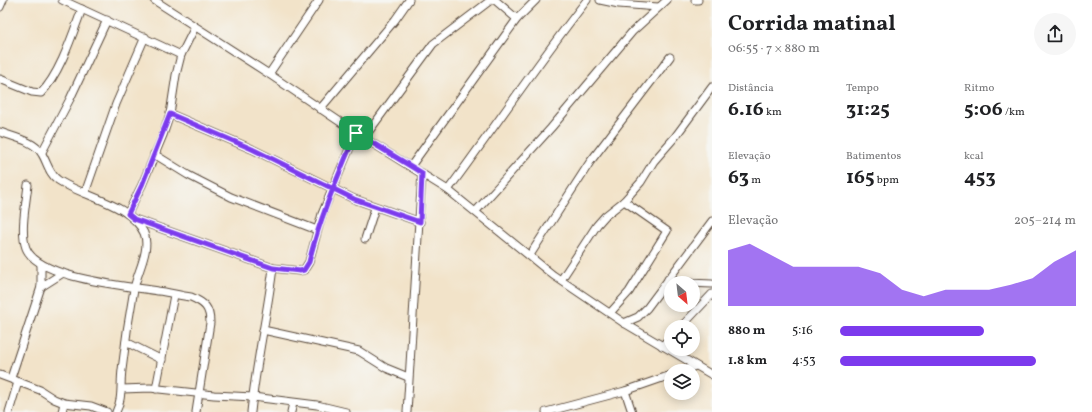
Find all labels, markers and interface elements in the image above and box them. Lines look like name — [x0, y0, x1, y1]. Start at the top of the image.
text: Corrida matinal — [728, 9, 896, 40]
button: share — [1034, 13, 1076, 55]
text: 06:55 · 7 × 880 m — [728, 40, 820, 58]
text: Distância — [728, 81, 774, 96]
text: Tempo — [846, 81, 879, 96]
text: Ritmo — [964, 81, 994, 96]
text: 6.16 — [728, 96, 764, 124]
text: 31:25 — [846, 96, 890, 124]
text: 5:06 — [964, 96, 1003, 124]
text: km — [764, 105, 782, 120]
text: /km — [1003, 105, 1025, 120]
pin — [339, 116, 373, 150]
icon: arrive — [345, 122, 367, 144]
text: Elevação — [728, 149, 771, 164]
text: Batimentos — [846, 149, 901, 164]
text: kcal — [964, 149, 984, 164]
text: 63 — [728, 164, 749, 192]
text: 165 — [846, 164, 875, 192]
text: 453 — [964, 164, 996, 192]
text: m — [749, 173, 761, 188]
text: bpm — [875, 173, 899, 188]
text: Elevação — [728, 212, 778, 230]
text: 205–214 m — [1014, 212, 1076, 230]
north arrow — [664, 276, 700, 312]
map controls — [664, 276, 700, 400]
button: locate — [664, 320, 700, 356]
text: 880 m — [728, 322, 765, 340]
text: 5:16 — [792, 322, 813, 340]
text: 1.8 km — [728, 352, 767, 370]
text: 4:53 — [792, 352, 816, 370]
button: layers — [664, 364, 700, 400]

